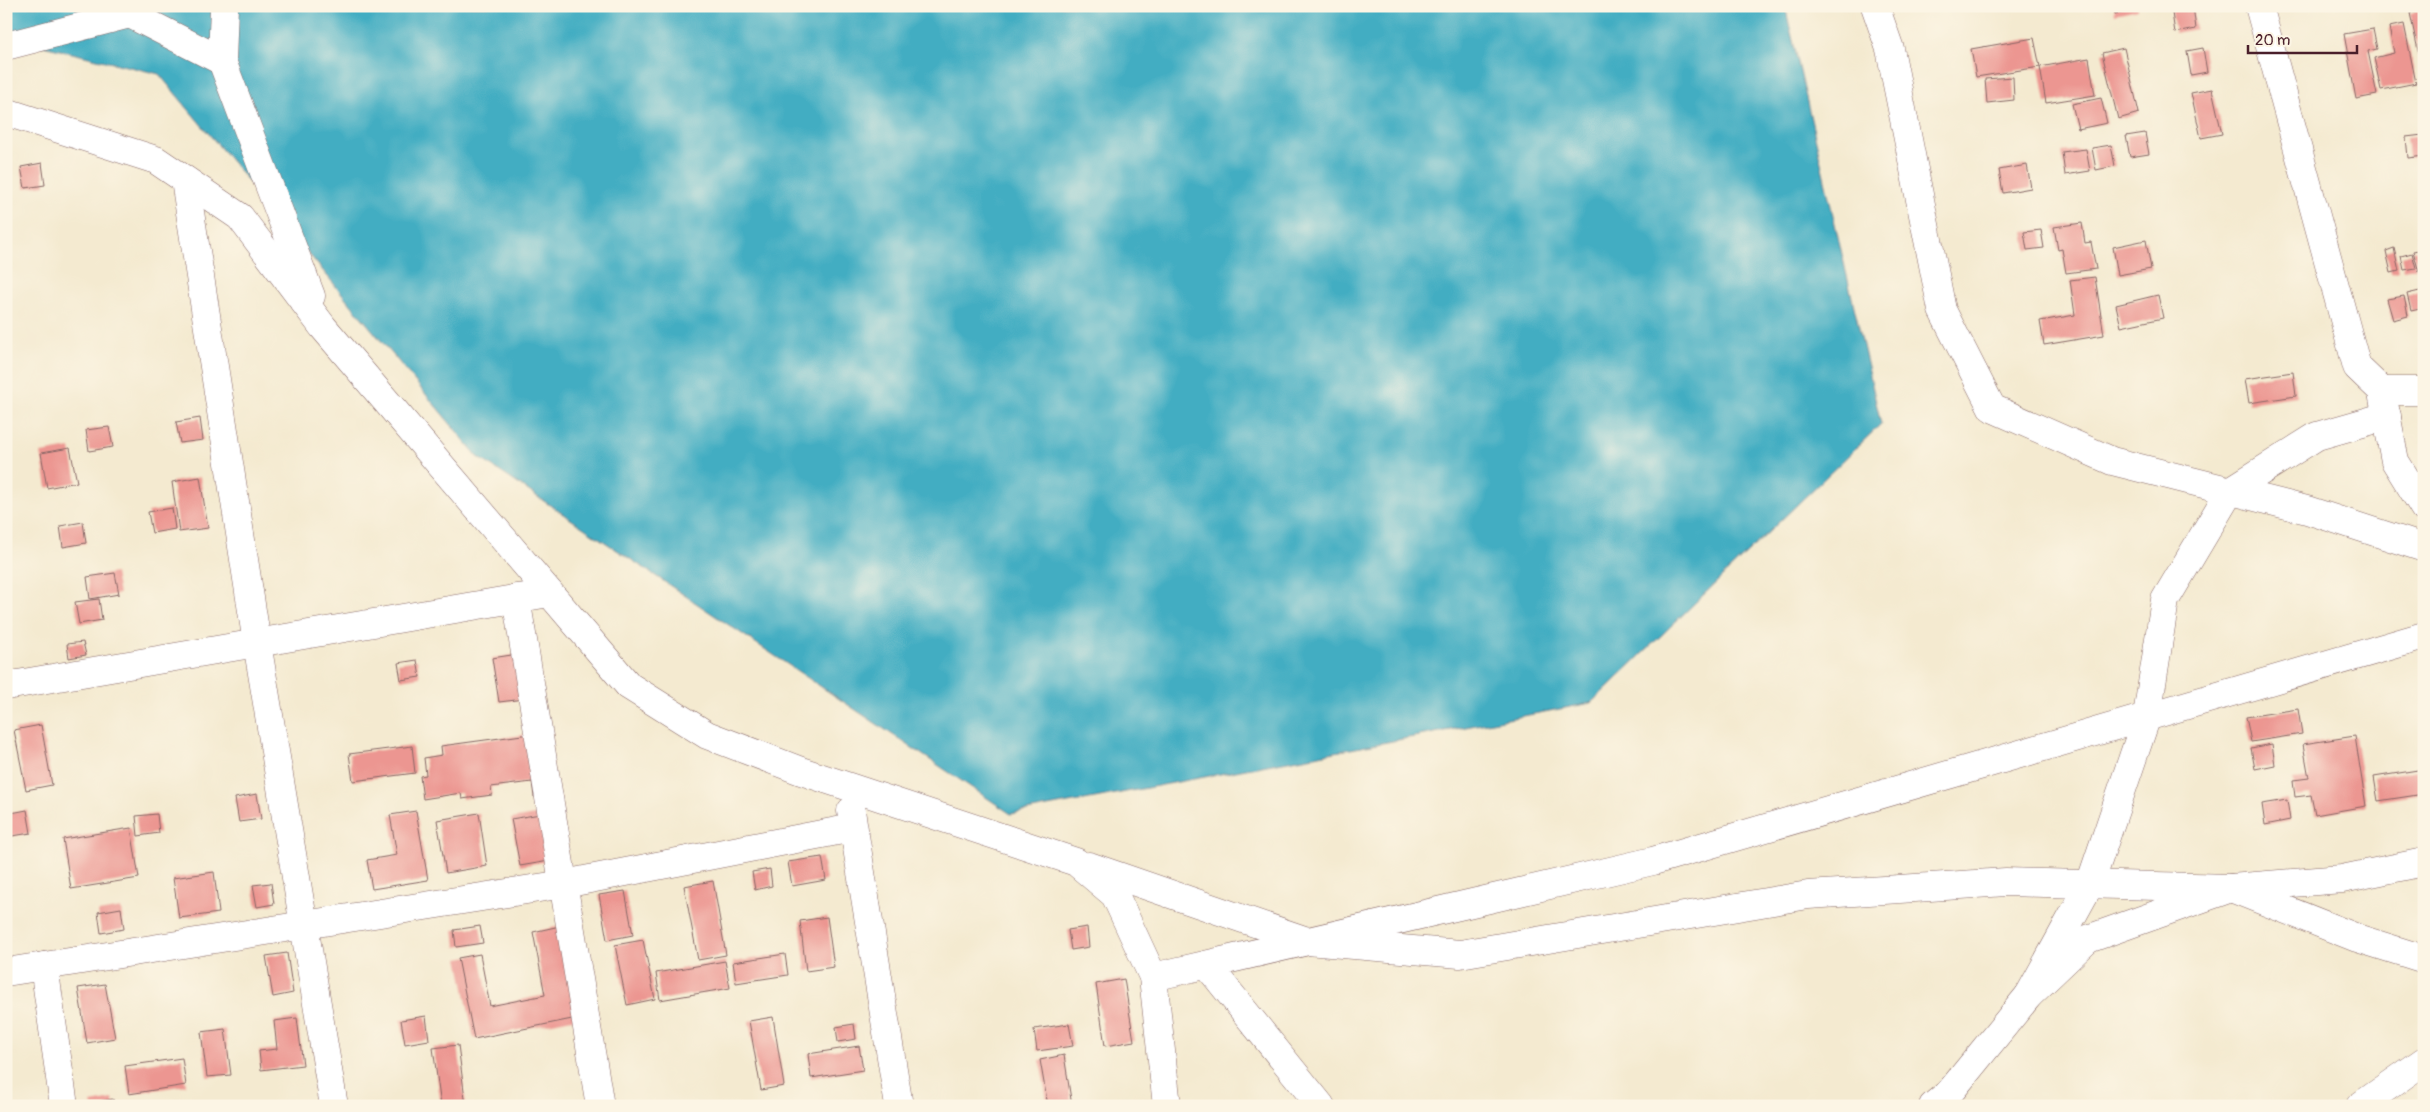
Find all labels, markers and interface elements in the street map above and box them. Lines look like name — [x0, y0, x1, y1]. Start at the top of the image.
scale bar — [2248, 22, 2356, 54]
text: 20 m — [2255, 31, 2290, 50]

